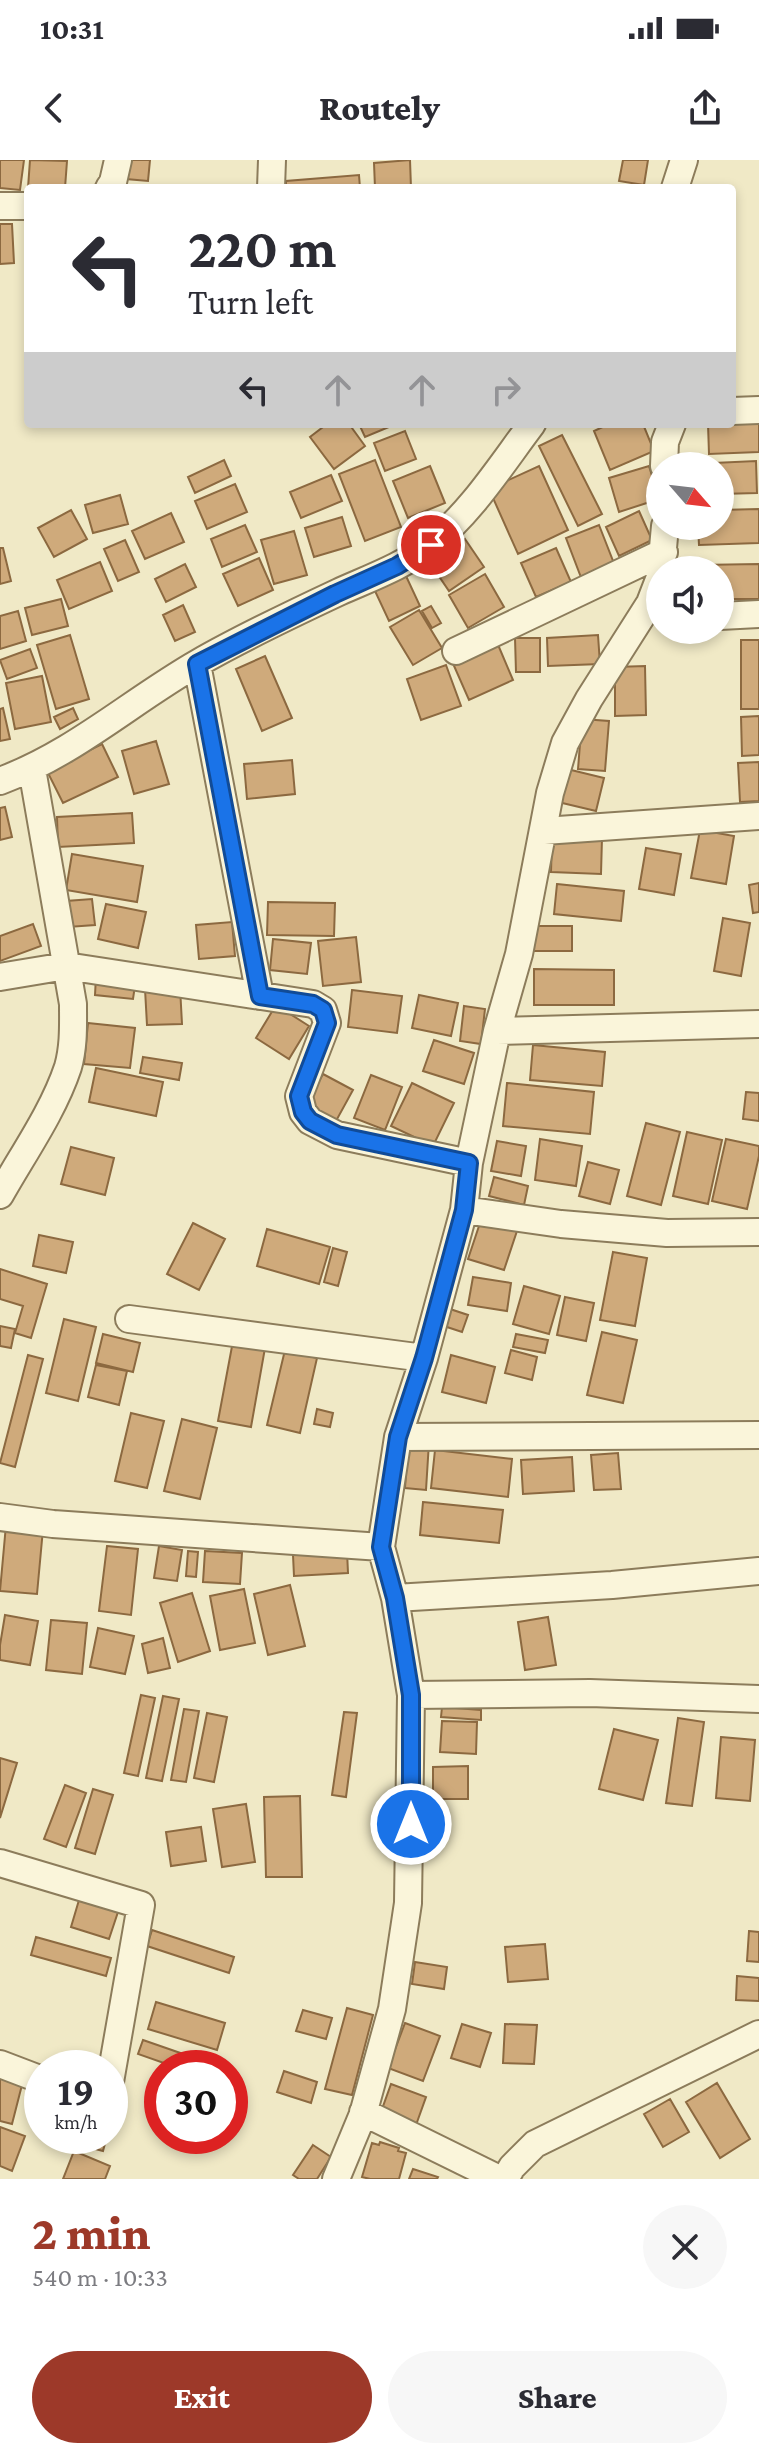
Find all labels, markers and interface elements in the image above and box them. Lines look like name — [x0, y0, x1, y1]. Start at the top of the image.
text: 10:31 — [40, 12, 104, 45]
icon: back — [32, 86, 76, 130]
icon: share — [683, 86, 727, 130]
text: Routely — [319, 88, 440, 128]
icon: left — [56, 216, 160, 320]
text: 220 m — [188, 217, 337, 279]
text: Turn left — [188, 282, 313, 322]
icon: left — [232, 368, 276, 412]
icon: ahead — [316, 368, 360, 412]
icon: ahead — [400, 368, 444, 412]
icon: right — [484, 368, 528, 412]
north arrow — [646, 452, 734, 540]
map controls — [646, 452, 734, 644]
pin — [397, 511, 465, 579]
icon: arrive — [409, 523, 453, 567]
button: sound — [646, 556, 734, 644]
position arrow — [369, 1782, 453, 1866]
speed limit sign: 30 — [144, 2050, 248, 2154]
text: 19 — [58, 2069, 94, 2114]
text: km/h — [54, 2111, 98, 2133]
button: close — [643, 2205, 727, 2289]
text: 2 min — [32, 2206, 151, 2259]
text: 540 m · 10:33 — [32, 2263, 168, 2292]
button: Exit — [32, 2351, 372, 2443]
button: Share — [388, 2351, 727, 2443]

